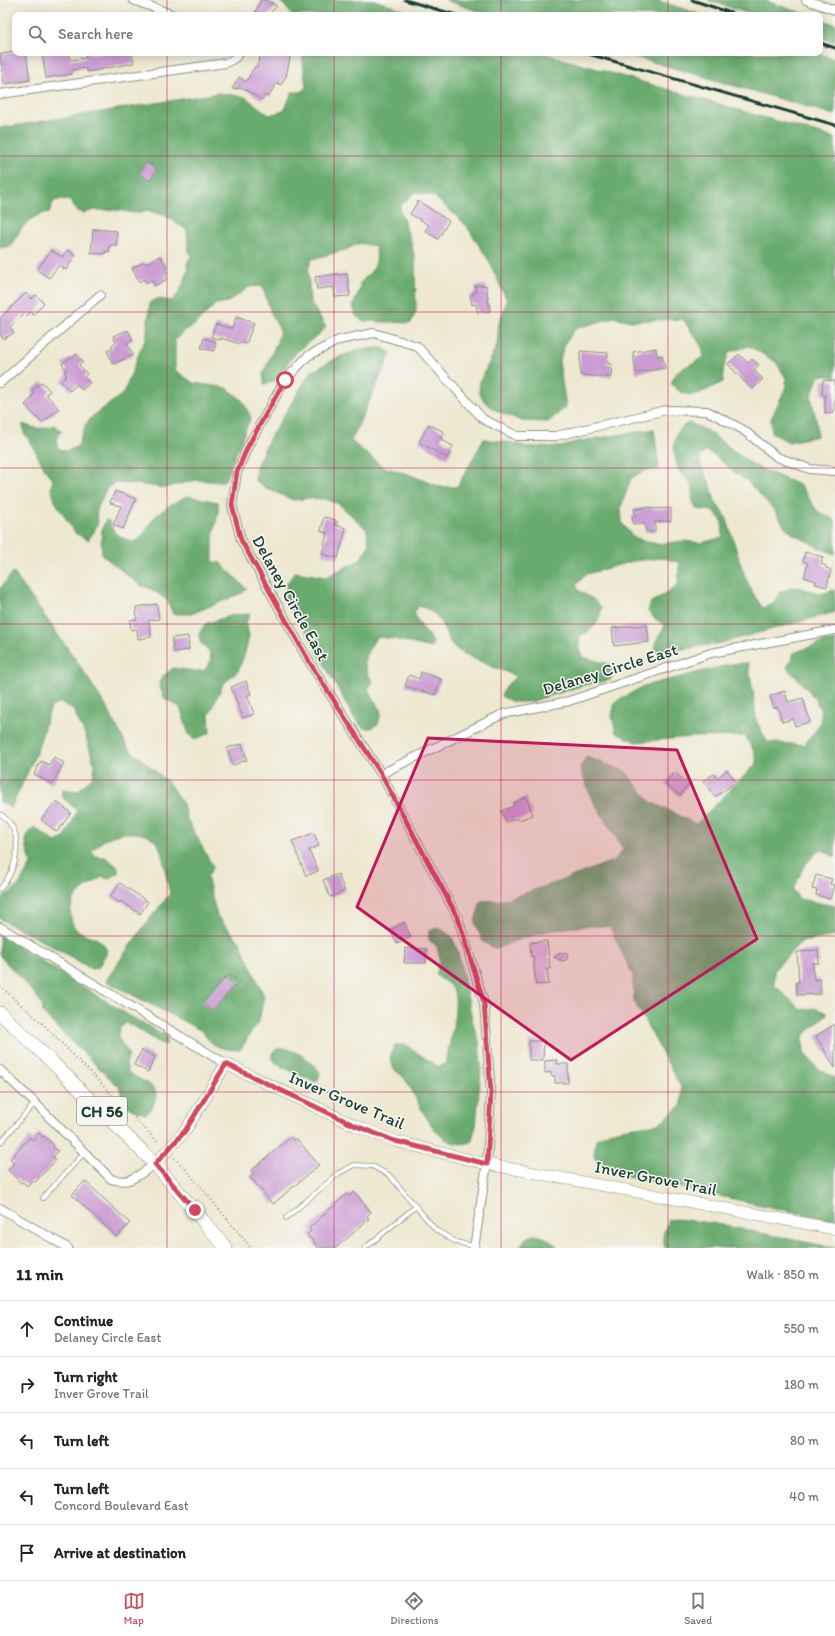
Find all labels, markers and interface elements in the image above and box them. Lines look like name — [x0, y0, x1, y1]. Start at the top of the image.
search box — [12, 12, 823, 56]
icon: search — [26, 23, 48, 45]
text: Search here — [58, 25, 133, 43]
route start — [276, 371, 294, 389]
street label: Delaney Circle East — [248, 532, 334, 665]
street label: Delaney Circle East — [540, 639, 681, 699]
street label: Inver Grove Trail — [286, 1067, 408, 1133]
road number: CH 56 — [77, 1097, 127, 1125]
street label: Inver Grove Trail — [593, 1156, 719, 1200]
route end — [186, 1201, 204, 1219]
text: 11 min — [16, 1264, 63, 1284]
text: Walk · 850 m — [746, 1267, 819, 1282]
text: Continue — [54, 1312, 113, 1330]
icon: ahead — [16, 1318, 38, 1340]
text: 550 m — [783, 1321, 819, 1336]
text: Delaney Circle East — [54, 1330, 161, 1345]
text: Turn right — [54, 1368, 118, 1386]
icon: right — [16, 1374, 38, 1396]
text: 180 m — [784, 1377, 819, 1392]
text: Inver Grove Trail — [54, 1386, 149, 1401]
icon: left — [16, 1430, 38, 1452]
text: Turn left — [54, 1432, 109, 1450]
text: 80 m — [790, 1433, 819, 1448]
text: Turn left — [54, 1480, 109, 1498]
icon: left — [16, 1486, 38, 1508]
text: 40 m — [789, 1489, 819, 1504]
text: Concord Boulevard East — [54, 1498, 189, 1513]
icon: arrive — [16, 1542, 38, 1564]
text: Arrive at destination — [54, 1544, 186, 1562]
tab: Map — [123, 1590, 145, 1627]
tab: Directions — [390, 1590, 439, 1627]
tab: Saved — [684, 1590, 712, 1627]

